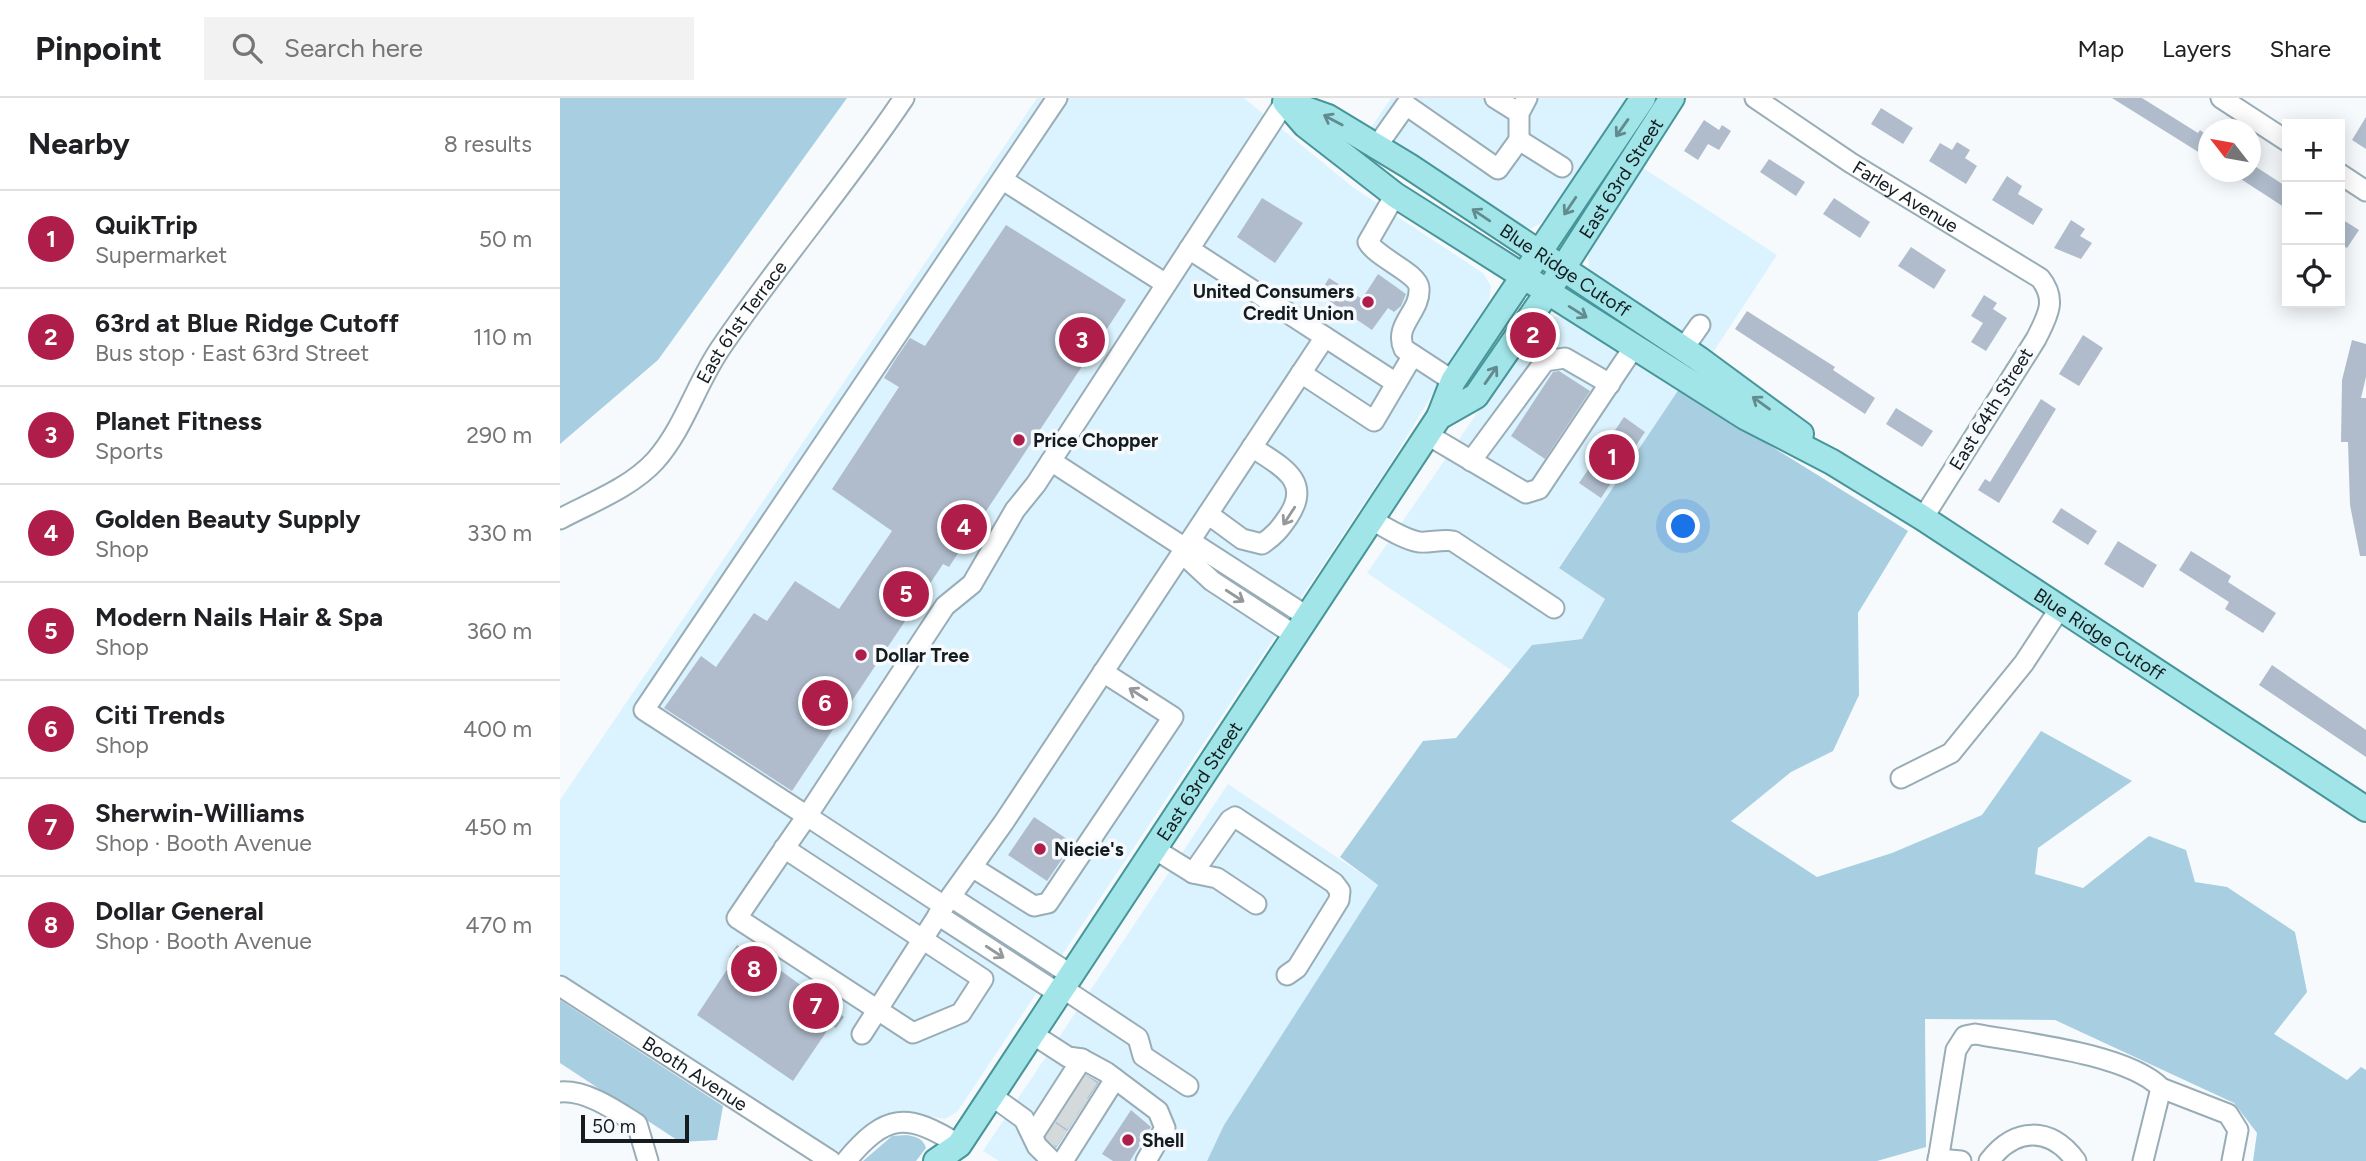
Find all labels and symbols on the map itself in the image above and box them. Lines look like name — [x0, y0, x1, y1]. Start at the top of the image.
one-way arrow — [1323, 113, 1344, 126]
street label: East 63rd Street — [1574, 114, 1668, 243]
one-way arrow — [1615, 118, 1629, 137]
north arrow — [2198, 119, 2261, 182]
street label: Farley Avenue — [1849, 155, 1963, 237]
one-way arrow — [1562, 195, 1576, 215]
one-way arrow — [1472, 207, 1491, 222]
street label: Blue Ridge Cutoff — [1496, 218, 1635, 322]
street label: East 61st Terrace — [691, 256, 791, 387]
place label: United Consumers Credit Union — [1193, 280, 1354, 325]
marker: United Consumers Credit Union — [1360, 294, 1376, 310]
one-way arrow — [1567, 305, 1587, 319]
pin: 2 — [1510, 309, 1556, 361]
pin: 3 — [1059, 314, 1105, 366]
street label: East 64th Street — [1944, 344, 2038, 474]
one-way arrow — [1484, 366, 1498, 385]
one-way arrow — [1752, 396, 1771, 410]
place label: Price Chopper — [1033, 429, 1158, 452]
pin: 1 — [1589, 431, 1635, 483]
marker: Price Chopper — [1011, 432, 1027, 448]
pin: 4 — [941, 501, 987, 553]
one-way arrow — [1281, 506, 1296, 525]
your location — [1666, 509, 1700, 543]
pin: 5 — [883, 568, 929, 620]
street label: Blue Ridge Cutoff — [2030, 583, 2169, 685]
one-way arrow — [1224, 589, 1244, 603]
place label: Dollar Tree — [875, 644, 970, 667]
marker: Dollar Tree — [853, 647, 869, 663]
pin: 6 — [802, 677, 848, 729]
one-way arrow — [1129, 687, 1148, 702]
street label: East 63rd Street — [1151, 717, 1247, 845]
place label: Niecie's — [1054, 838, 1124, 861]
marker: Niecie's — [1032, 841, 1048, 857]
pin: 8 — [731, 943, 777, 995]
one-way arrow — [985, 946, 1005, 960]
pin: 7 — [793, 980, 839, 1032]
street label: Booth Avenue — [638, 1031, 752, 1116]
scale bar — [581, 1112, 690, 1144]
place label: Shell — [1142, 1129, 1184, 1152]
marker: Shell — [1120, 1132, 1136, 1148]

